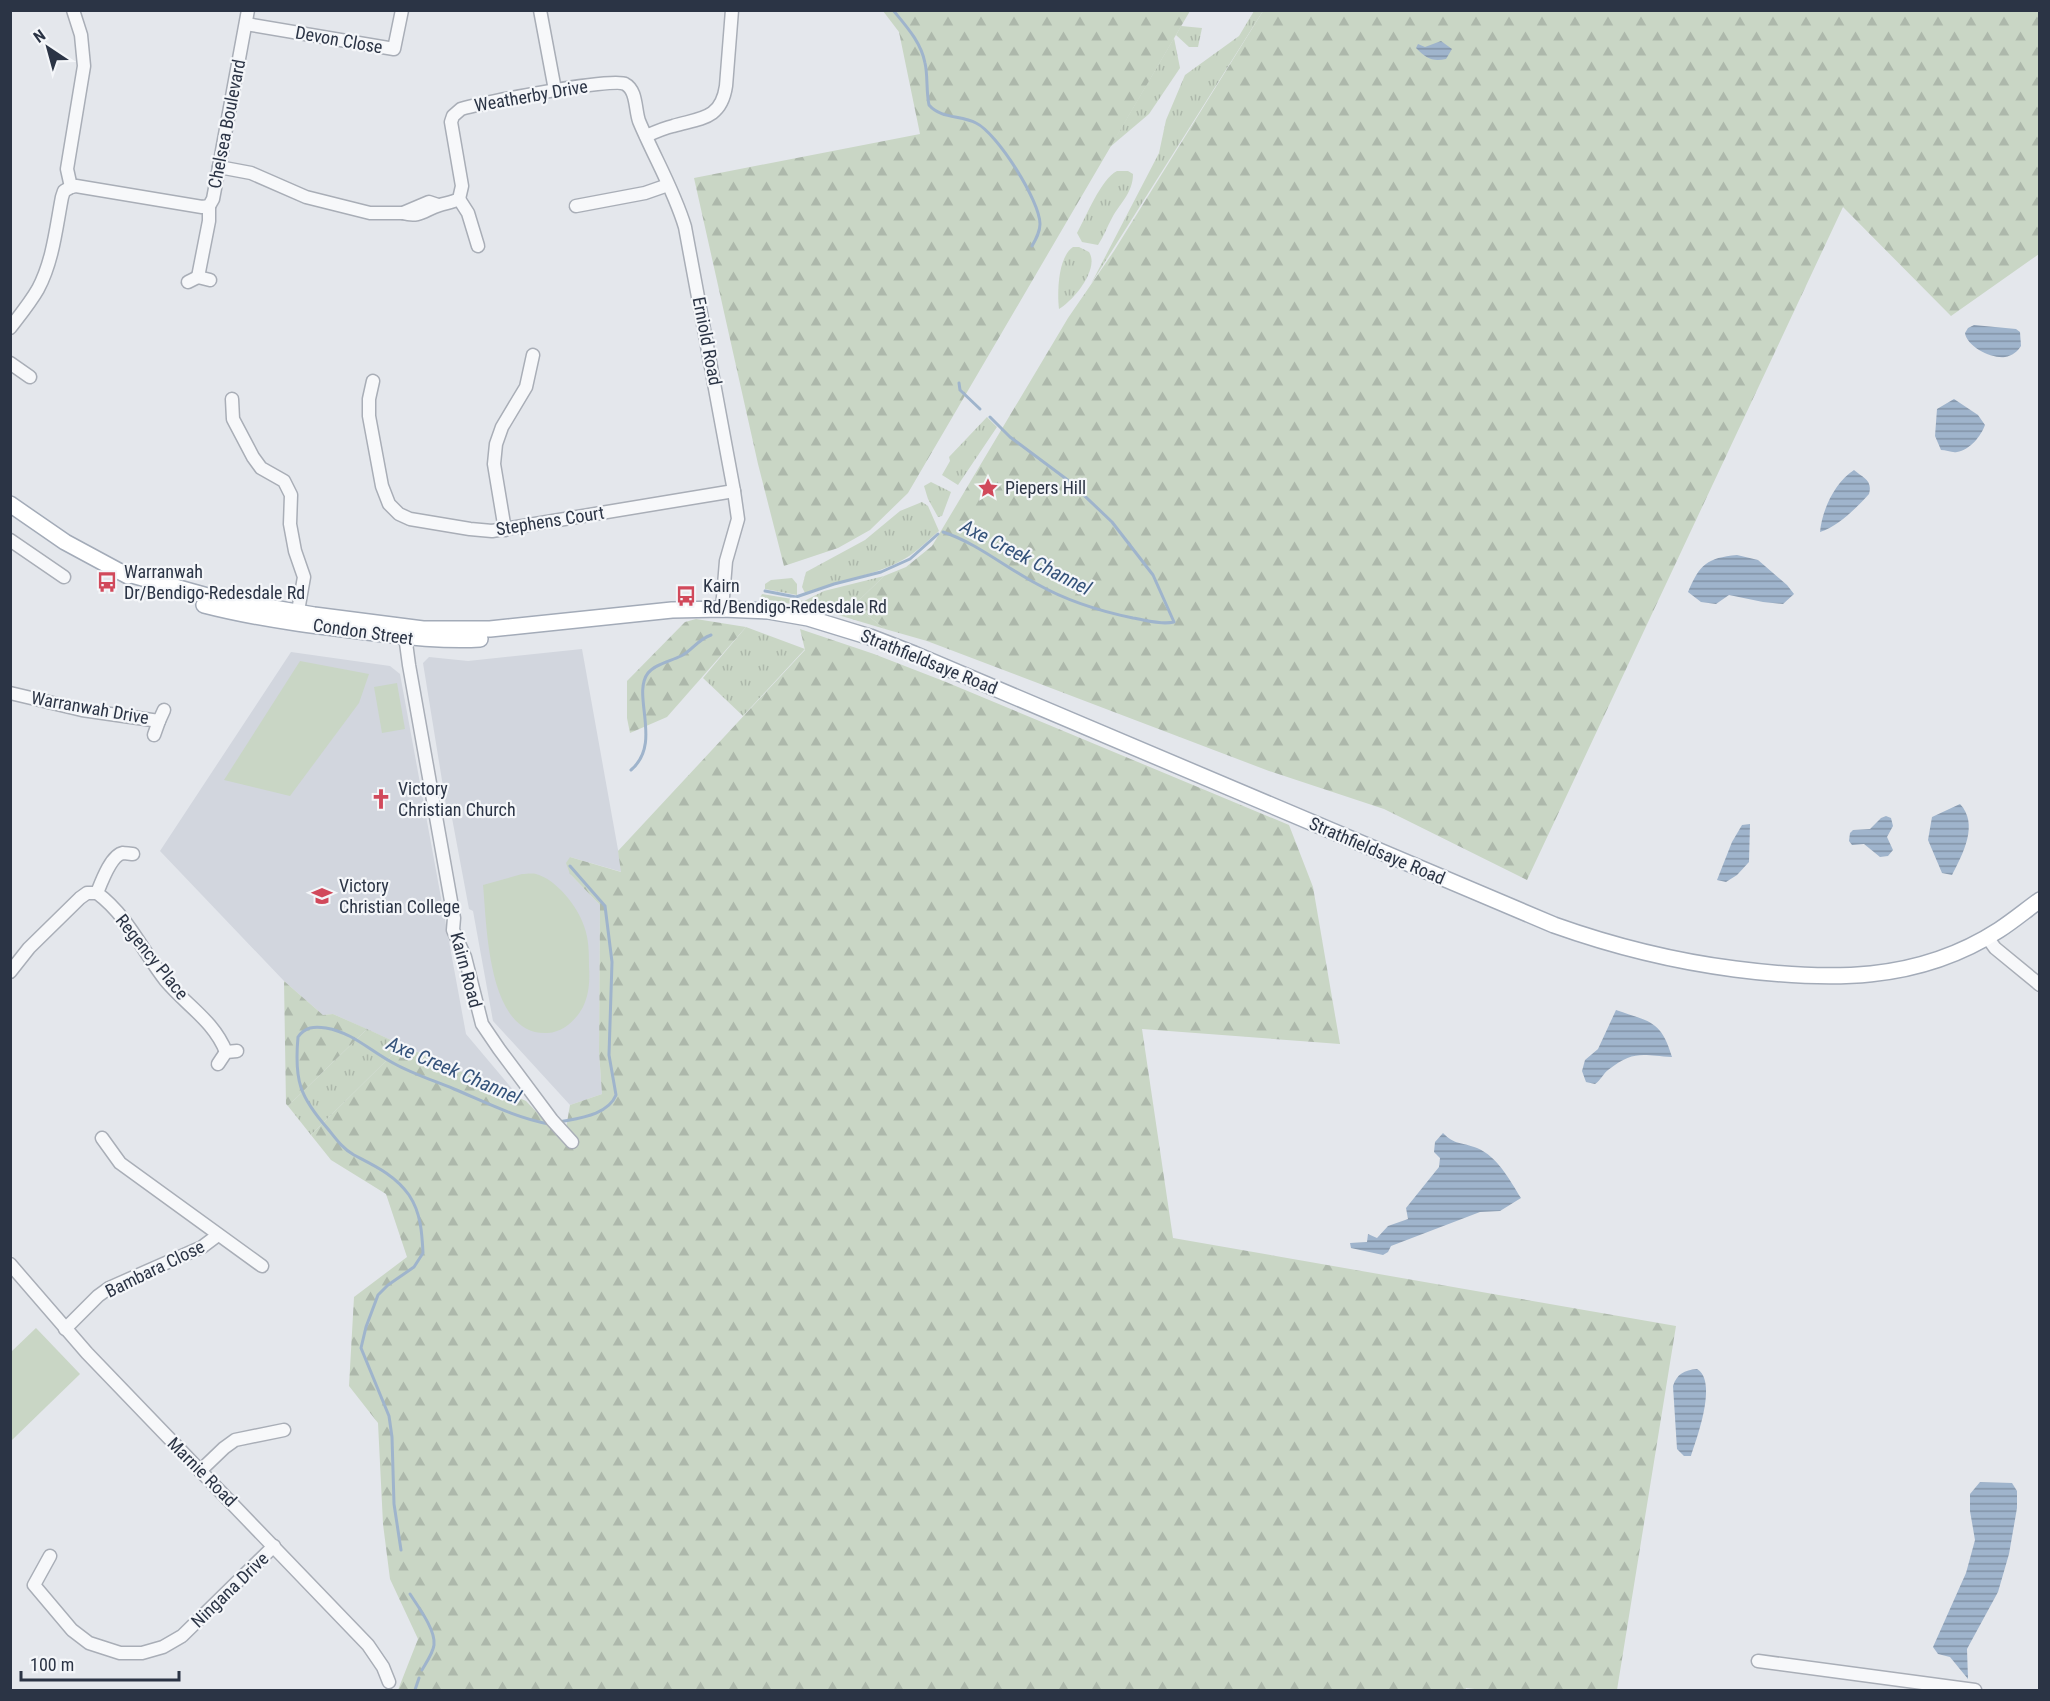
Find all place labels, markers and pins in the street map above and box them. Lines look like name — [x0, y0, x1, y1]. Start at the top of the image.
place icon: Piepers Hill — [976, 476, 1000, 500]
place label: Piepers Hill — [1005, 477, 1086, 498]
place label: Warranwah Dr/Bendigo-Redesdale Rd — [124, 561, 305, 603]
bus stop icon: Warranwah Dr/Bendigo-Redesdale Rd — [95, 570, 119, 594]
place label: Kairn Rd/Bendigo-Redesdale Rd — [703, 575, 887, 617]
bus stop icon: Kairn Rd/Bendigo-Redesdale Rd — [674, 584, 698, 608]
place label: Victory Christian Church — [398, 778, 516, 820]
church icon: Victory Christian Church — [369, 787, 393, 811]
place label: Victory Christian College — [339, 875, 460, 917]
school or university icon: Victory Christian College — [310, 884, 334, 908]

